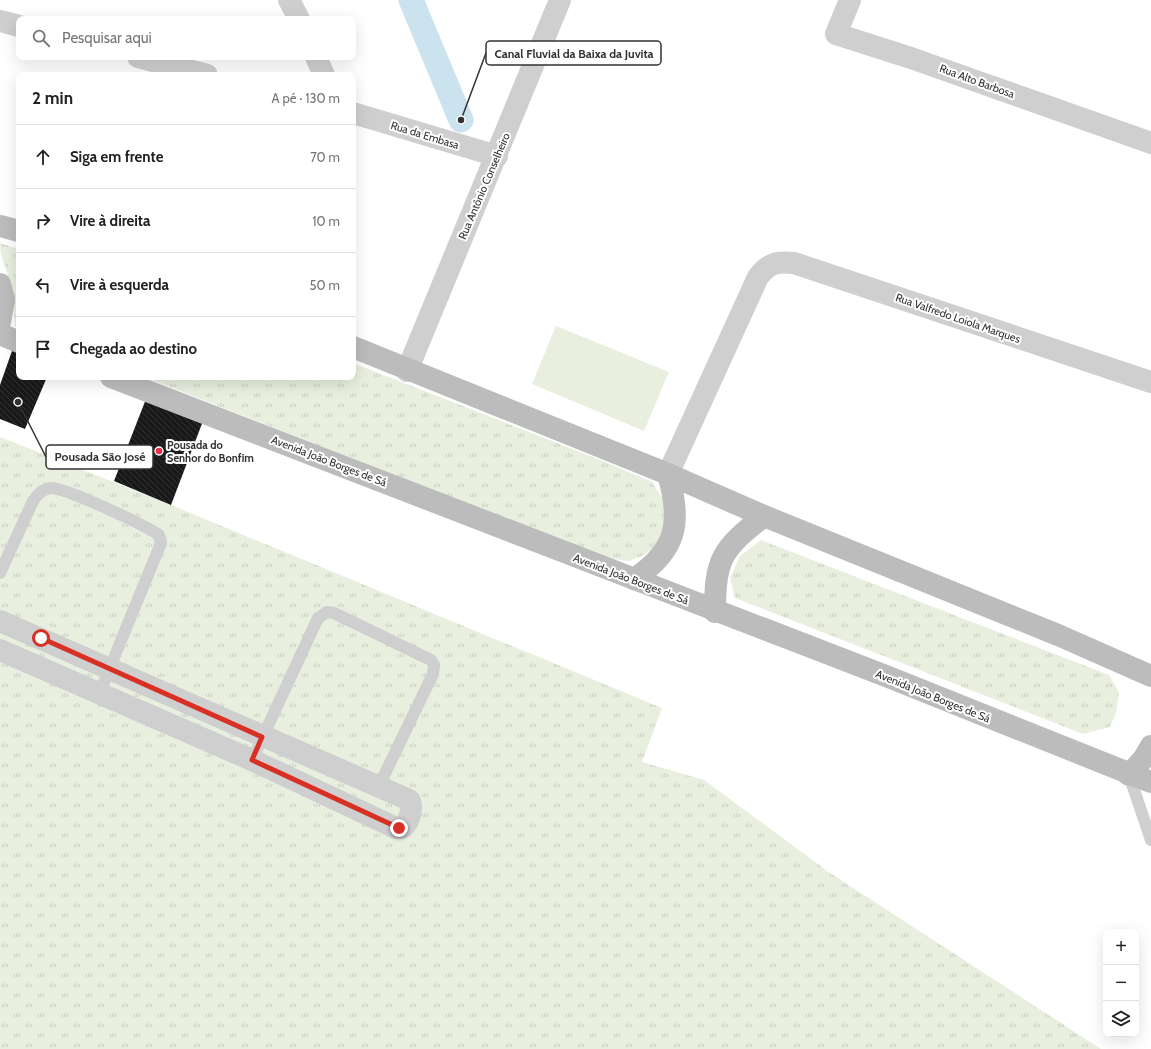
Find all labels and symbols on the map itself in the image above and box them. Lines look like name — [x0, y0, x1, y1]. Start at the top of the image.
callout: Canal Fluvial da Baixa da Juvita — [486, 41, 661, 65]
text: Canal Fluvial da Baixa da Juvita — [494, 46, 654, 61]
street label: Rua Alto Barbosa — [938, 61, 1017, 101]
street label: Rua da Embasa — [389, 118, 462, 152]
street label: Rua Antônio Conselheiro — [455, 131, 513, 241]
street label: Rua Valfredo Loiola Marques — [894, 290, 1023, 346]
street label: Avenida João Borges de Sá — [269, 433, 389, 490]
place label: Pousada do Senhor do Bonfim — [167, 438, 254, 465]
callout: Pousada São José — [46, 445, 153, 469]
marker: Pousada do Senhor do Bonfim — [154, 446, 164, 456]
text: Pousada São José — [55, 449, 145, 464]
street label: Avenida João Borges de Sá — [571, 551, 691, 608]
route start — [32, 629, 50, 647]
street label: Avenida João Borges de Sá — [874, 667, 993, 726]
route end — [390, 819, 408, 837]

